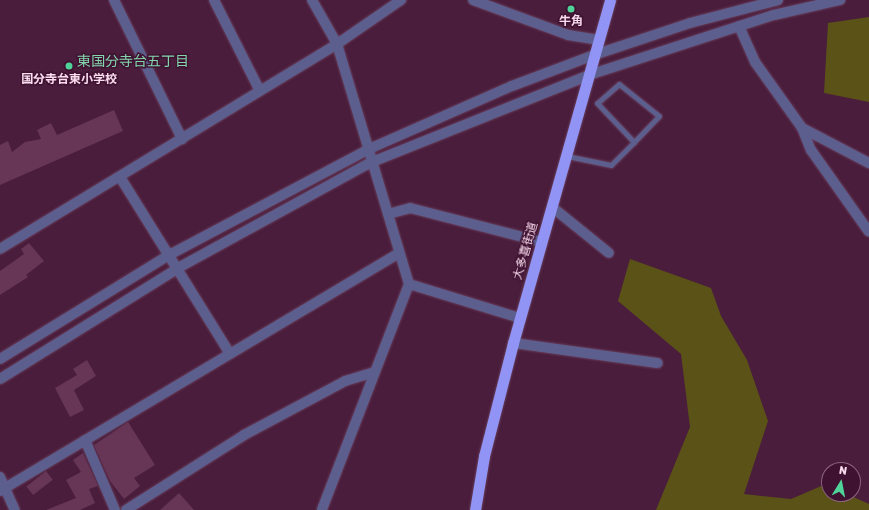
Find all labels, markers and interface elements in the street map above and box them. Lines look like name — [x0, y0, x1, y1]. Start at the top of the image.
marker: 牛角 — [566, 4, 576, 14]
place label: 牛角 — [559, 15, 583, 29]
district label: 東国分寺台五丁目 — [77, 54, 189, 70]
marker: 国分寺台東小学校 — [64, 61, 74, 71]
place label: 国分寺台東小学校 — [21, 73, 117, 87]
street label: 大多喜街道 — [511, 220, 541, 282]
north arrow — [821, 462, 861, 502]
text: N — [838, 464, 848, 478]

